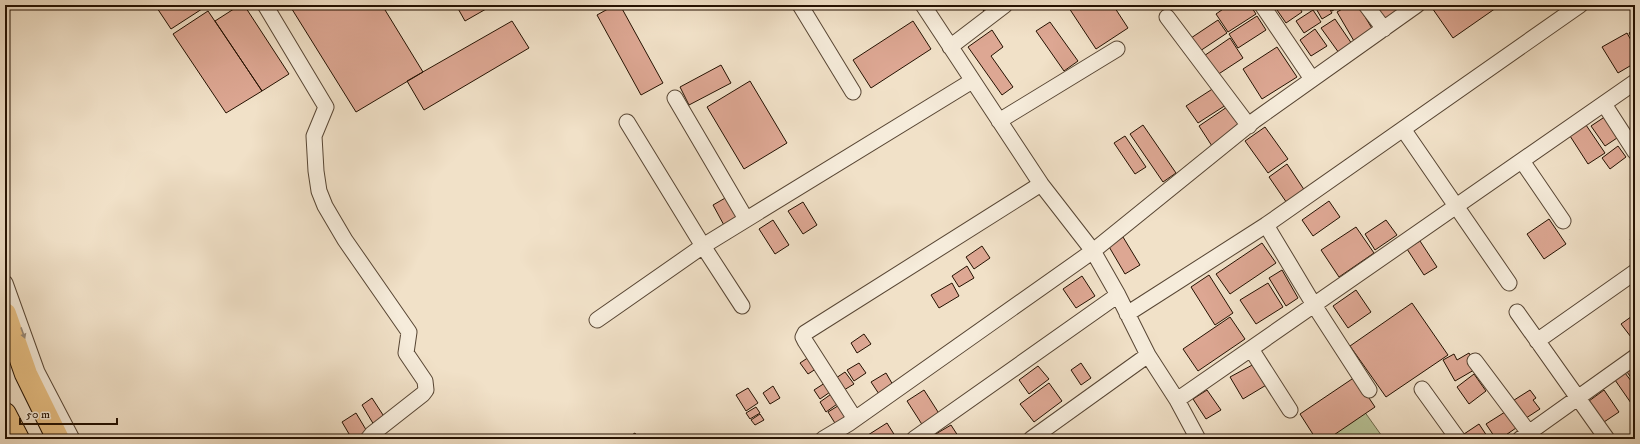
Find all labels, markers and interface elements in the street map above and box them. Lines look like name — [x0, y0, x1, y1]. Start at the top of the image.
one-way arrow — [21, 328, 27, 340]
scale bar — [20, 400, 117, 426]
text: 50 m — [26, 407, 50, 422]

